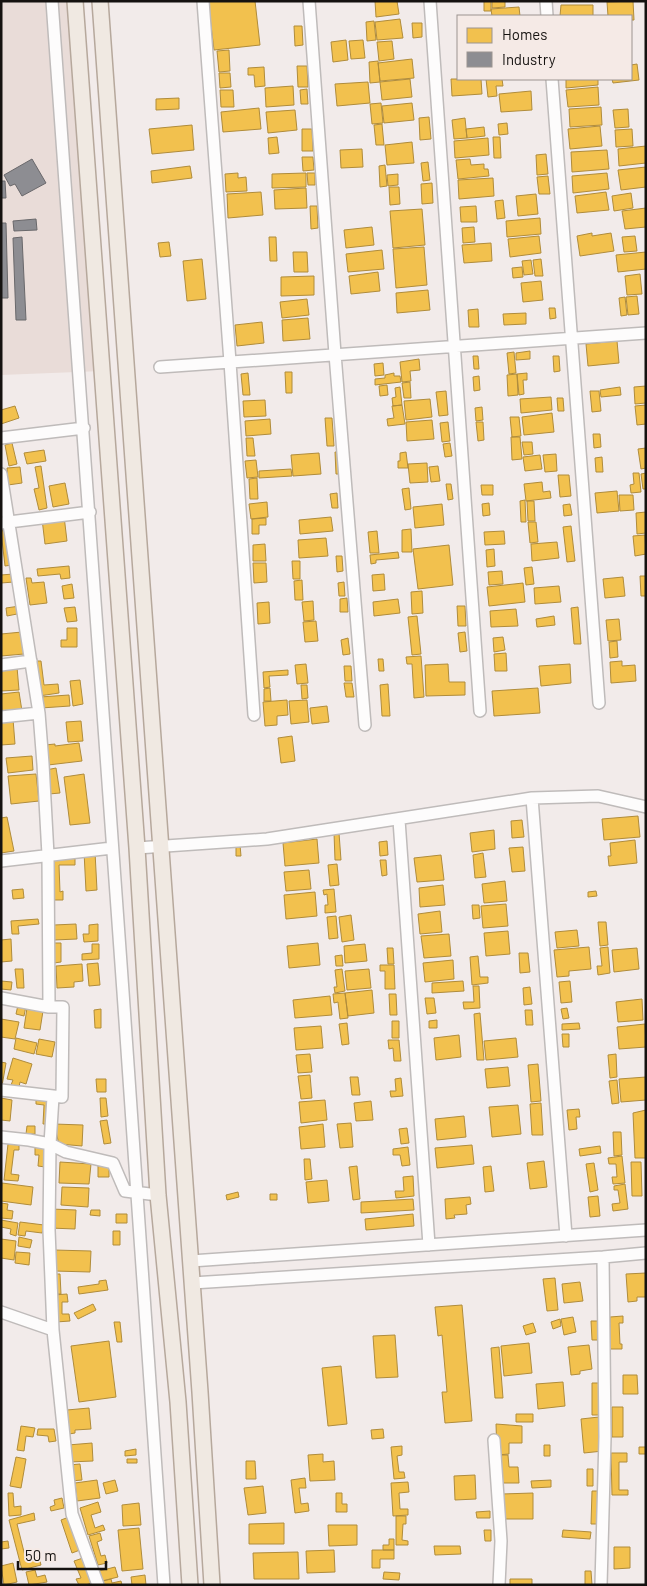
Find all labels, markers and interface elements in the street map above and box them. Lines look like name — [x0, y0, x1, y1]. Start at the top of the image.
legend — [457, 15, 632, 80]
text: Homes — [502, 25, 547, 43]
text: Industry — [502, 50, 556, 68]
scale bar — [18, 1538, 105, 1570]
text: 50 m — [25, 1546, 57, 1564]

